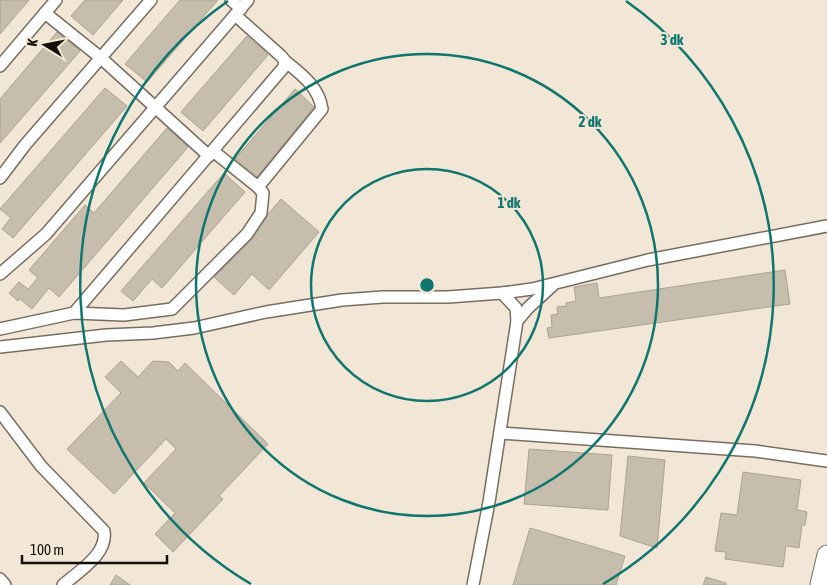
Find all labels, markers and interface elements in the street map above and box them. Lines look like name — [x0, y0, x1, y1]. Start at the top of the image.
north arrow — [20, 20, 70, 70]
text: 3 dk — [661, 31, 684, 48]
text: K — [24, 38, 41, 48]
text: 2 dk — [579, 113, 602, 130]
text: 1 dk — [498, 194, 521, 211]
centre of rings — [418, 276, 436, 294]
scale bar — [22, 532, 168, 564]
text: 100 m — [30, 541, 64, 558]

